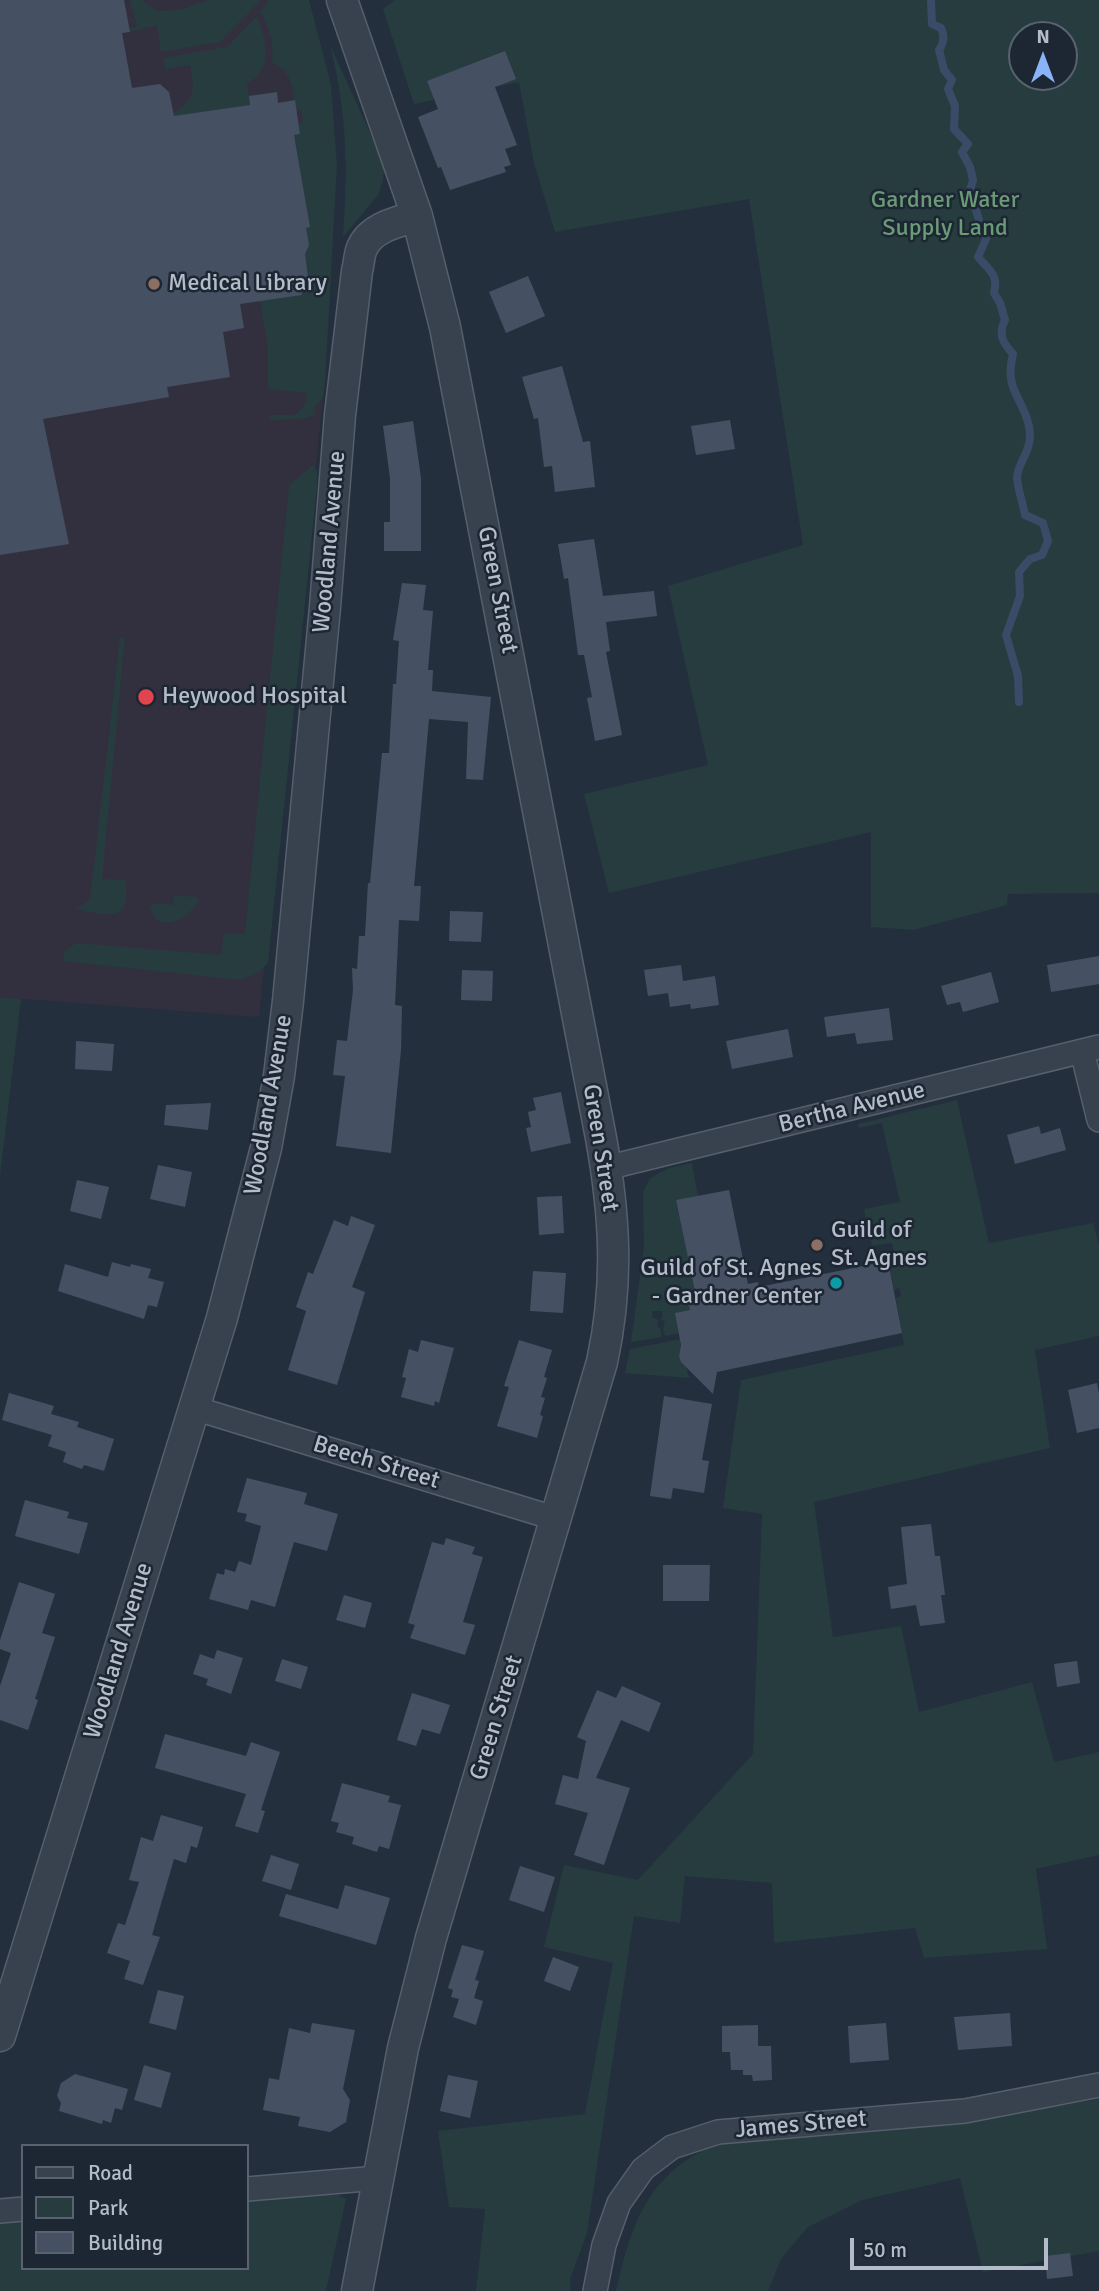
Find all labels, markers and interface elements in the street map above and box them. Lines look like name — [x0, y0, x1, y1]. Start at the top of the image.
north arrow — [1008, 21, 1078, 91]
text: N — [1036, 25, 1050, 49]
park label: Gardner Water Supply Land — [871, 187, 1019, 243]
place label: Medical Library — [168, 270, 327, 298]
marker: Medical Library — [146, 276, 162, 292]
street label: Woodland Avenue — [308, 450, 352, 634]
street label: Green Street — [471, 524, 523, 656]
place label: Heywood Hospital — [162, 683, 347, 711]
marker: Heywood Hospital — [136, 687, 156, 707]
street label: Woodland Avenue — [239, 1013, 299, 1197]
street label: Bertha Avenue — [776, 1076, 928, 1140]
street label: Green Street — [576, 1082, 624, 1214]
place label: Guild of St. Agnes — [831, 1217, 927, 1273]
marker: Guild of St. Agnes — [809, 1237, 825, 1253]
place label: Guild of St. Agnes - Gardner Center — [640, 1255, 822, 1311]
marker: Guild of St. Agnes - Gardner Center — [828, 1275, 844, 1291]
street label: Beech Street — [309, 1430, 443, 1496]
street label: Woodland Avenue — [79, 1560, 159, 1742]
street label: Green Street — [464, 1652, 530, 1784]
street label: James Street — [734, 2105, 868, 2145]
legend — [21, 2144, 248, 2270]
text: Road — [88, 2160, 133, 2186]
text: Park — [88, 2195, 128, 2221]
scale bar — [854, 2224, 1052, 2268]
text: Building — [88, 2230, 163, 2256]
text: 50 m — [863, 2237, 907, 2263]

